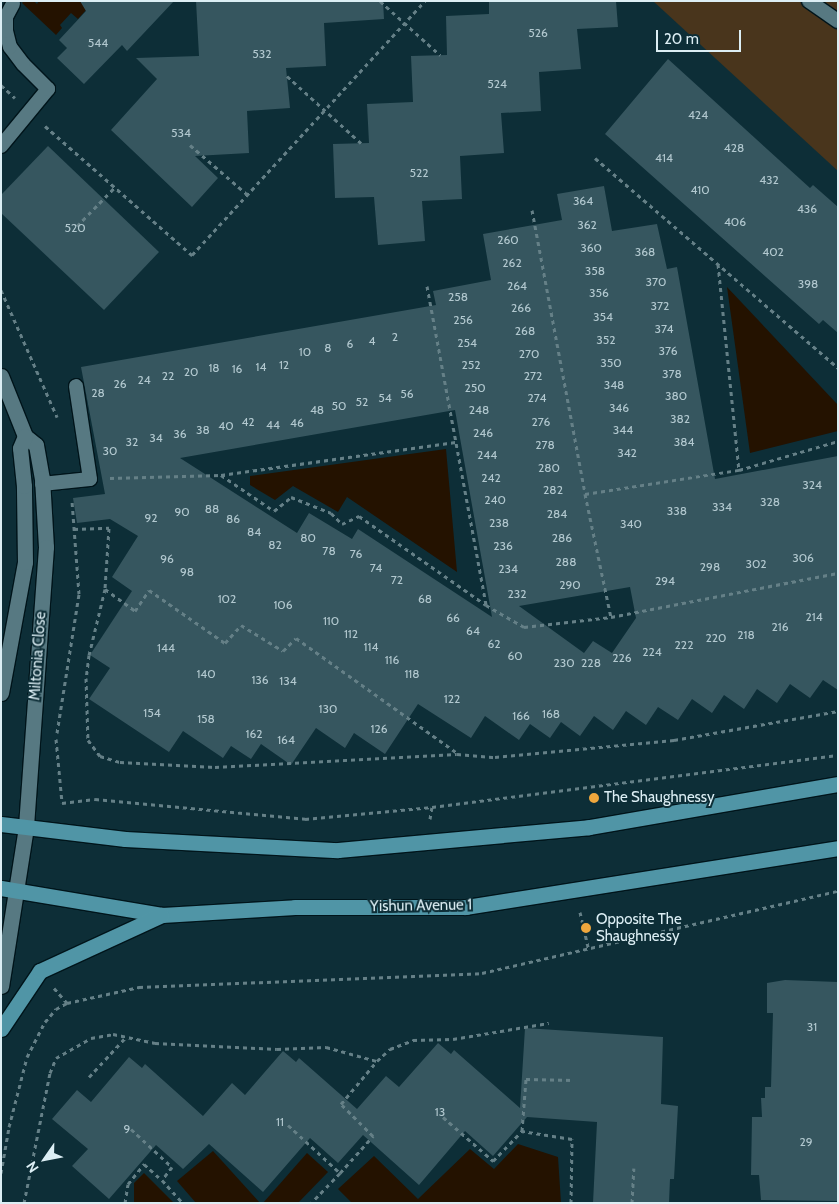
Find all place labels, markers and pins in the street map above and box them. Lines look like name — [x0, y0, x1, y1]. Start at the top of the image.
place label: The Shaughnessy — [604, 789, 715, 807]
marker: The Shaughnessy — [588, 792, 600, 804]
place label: Opposite The Shaughnessy — [596, 910, 682, 945]
marker: Opposite The Shaughnessy — [580, 922, 592, 934]

